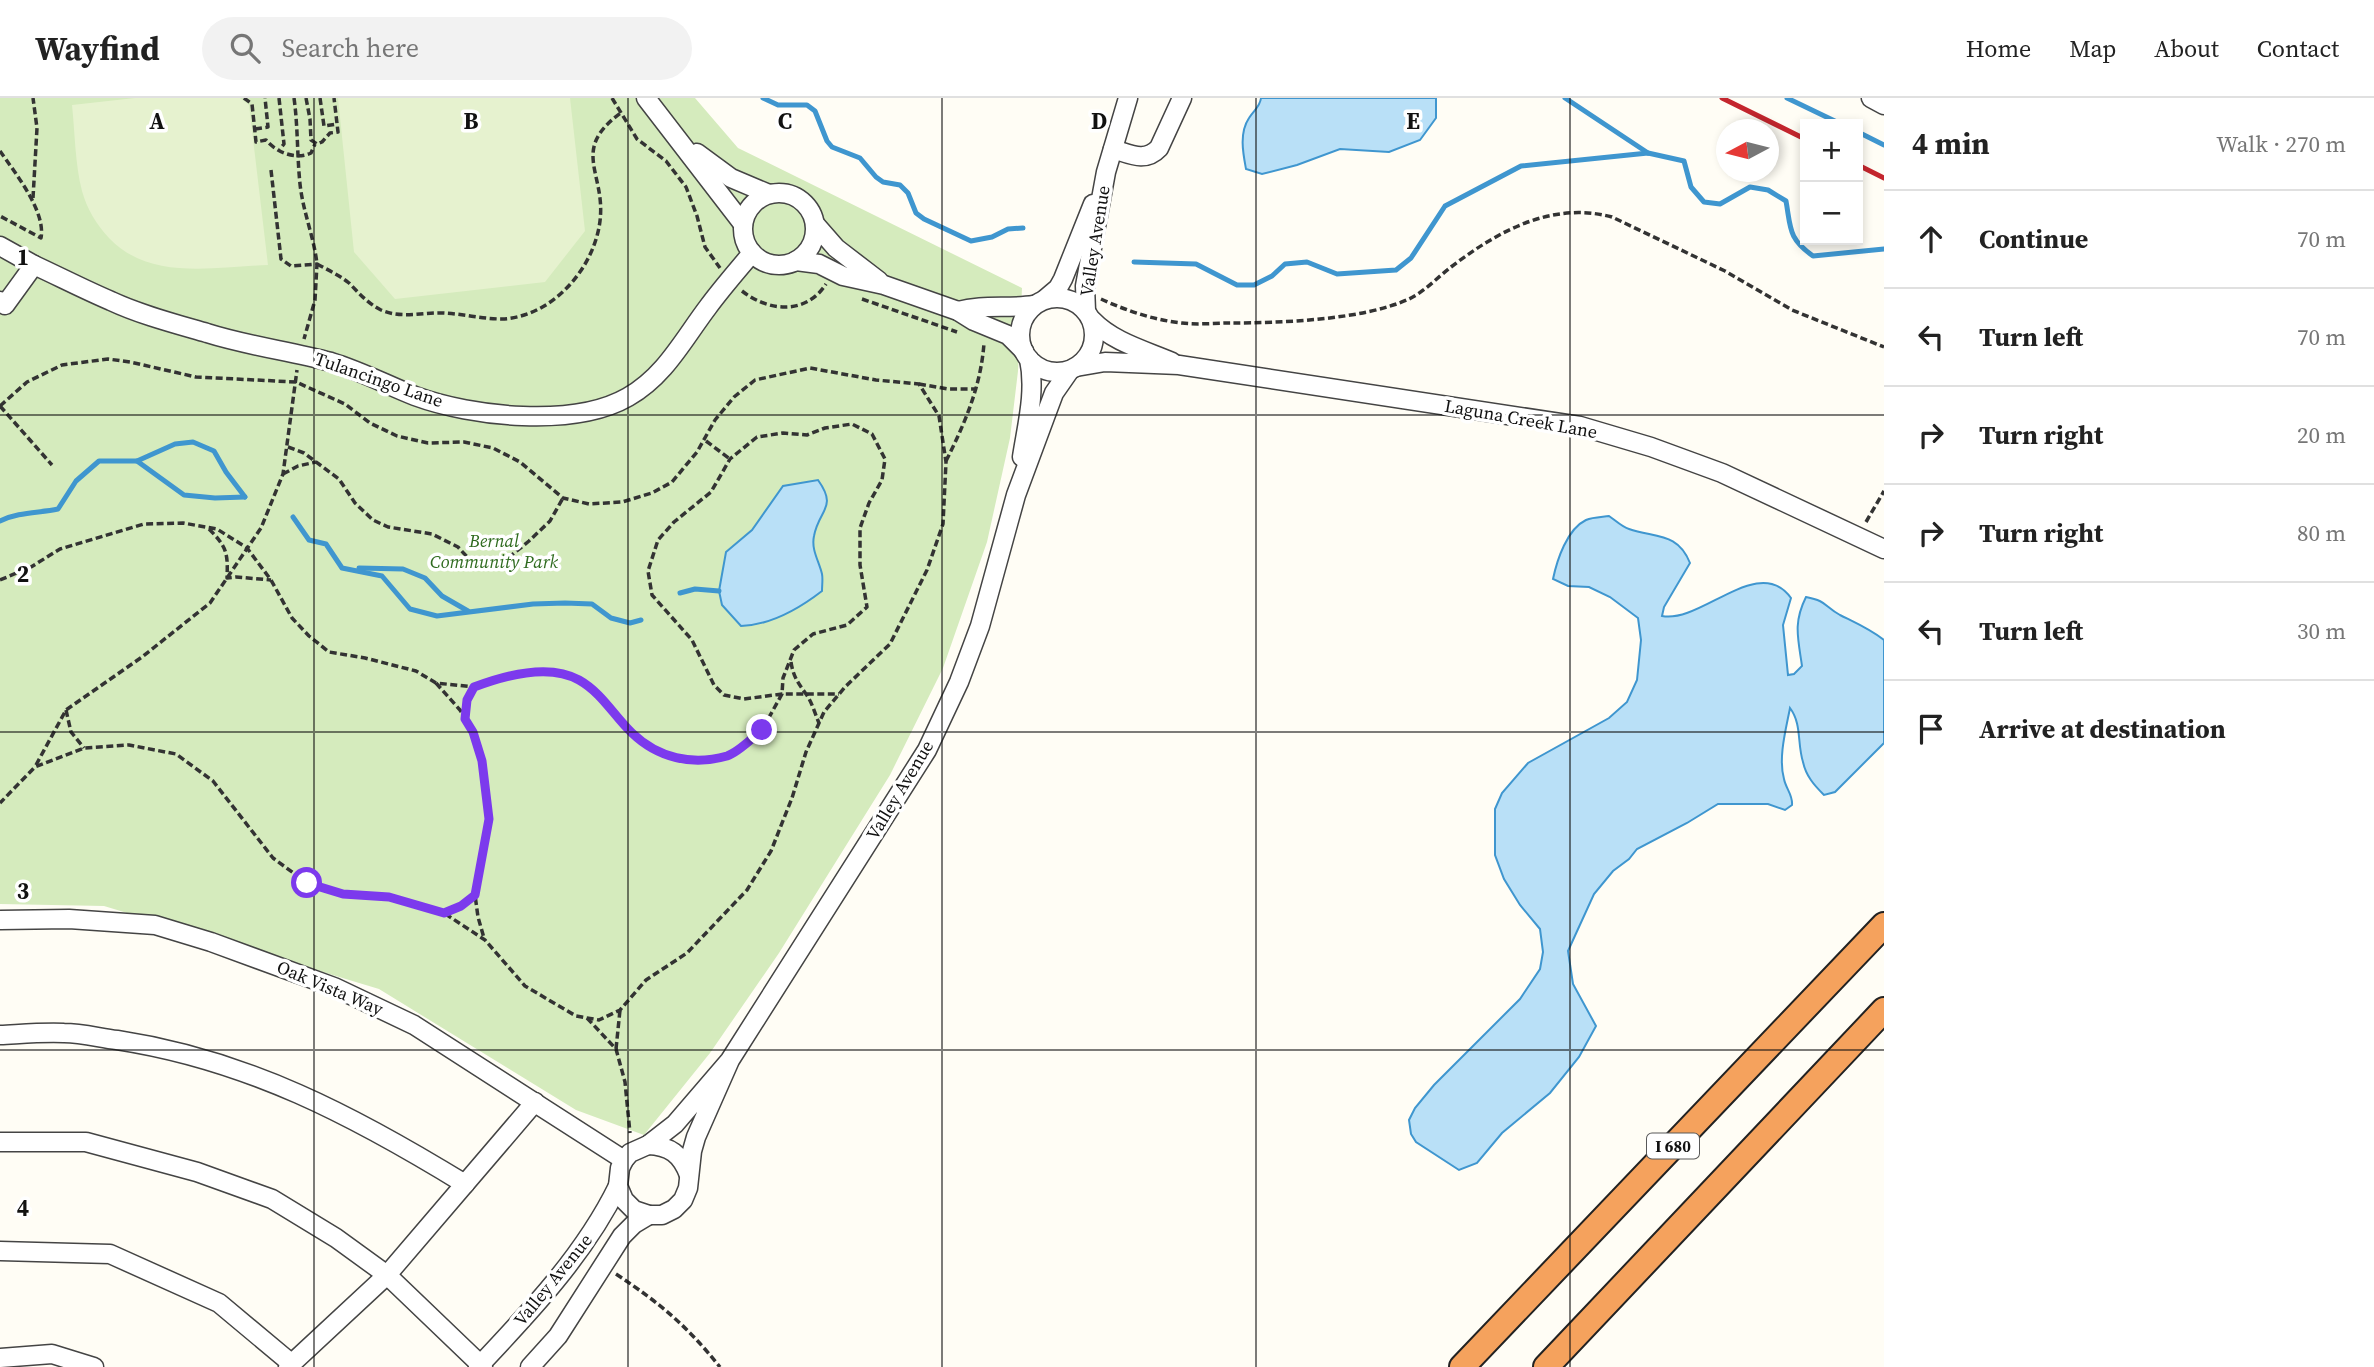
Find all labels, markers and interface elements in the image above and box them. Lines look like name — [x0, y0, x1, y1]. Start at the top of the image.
search box — [202, 17, 692, 80]
text: Wayfind — [35, 26, 160, 71]
icon: search — [226, 29, 264, 67]
text: Search here — [282, 30, 419, 66]
text: Home — [1966, 32, 2031, 65]
text: Map — [2069, 32, 2116, 65]
text: About — [2154, 32, 2219, 65]
text: Contact — [2257, 32, 2339, 65]
text: A — [149, 105, 165, 137]
text: B — [464, 105, 479, 137]
text: C — [778, 105, 792, 137]
text: D — [1091, 105, 1107, 137]
text: E — [1406, 105, 1420, 137]
north arrow — [1716, 119, 1779, 182]
map controls — [1800, 119, 1863, 245]
button: + — [1800, 119, 1863, 182]
text: 4 min — [1912, 123, 1990, 164]
text: Walk · 270 m — [2216, 128, 2346, 160]
button: − — [1800, 182, 1863, 245]
street label: Valley Avenue — [1073, 184, 1116, 298]
icon: ahead — [1912, 220, 1950, 258]
text: Continue — [1979, 221, 2088, 257]
text: 70 m — [2297, 223, 2346, 255]
text: 1 — [17, 241, 29, 273]
icon: left — [1912, 318, 1950, 356]
text: Turn left — [1979, 319, 2083, 355]
text: 70 m — [2297, 321, 2346, 353]
street label: Tulancingo Lane — [312, 346, 447, 413]
street label: Laguna Creek Lane — [1443, 393, 1599, 444]
icon: right — [1912, 416, 1950, 454]
text: Turn right — [1979, 417, 2103, 453]
text: 20 m — [2297, 419, 2346, 451]
icon: right — [1912, 514, 1950, 552]
text: Turn right — [1979, 515, 2103, 551]
text: 80 m — [2297, 517, 2346, 549]
park label: Bernal Community Park — [430, 528, 559, 574]
text: 2 — [17, 558, 29, 590]
icon: left — [1912, 612, 1950, 650]
text: Turn left — [1979, 613, 2083, 649]
text: 30 m — [2297, 615, 2346, 647]
icon: arrive — [1912, 710, 1950, 748]
text: Arrive at destination — [1979, 711, 2226, 747]
route end — [746, 714, 777, 745]
street label: Valley Avenue — [860, 735, 939, 844]
route start — [291, 867, 322, 898]
text: 3 — [17, 875, 29, 907]
street label: Oak Vista Way — [273, 954, 388, 1021]
road number: I 680 — [1647, 1134, 1699, 1158]
text: 4 — [17, 1192, 29, 1224]
street label: Valley Avenue — [508, 1228, 598, 1331]

